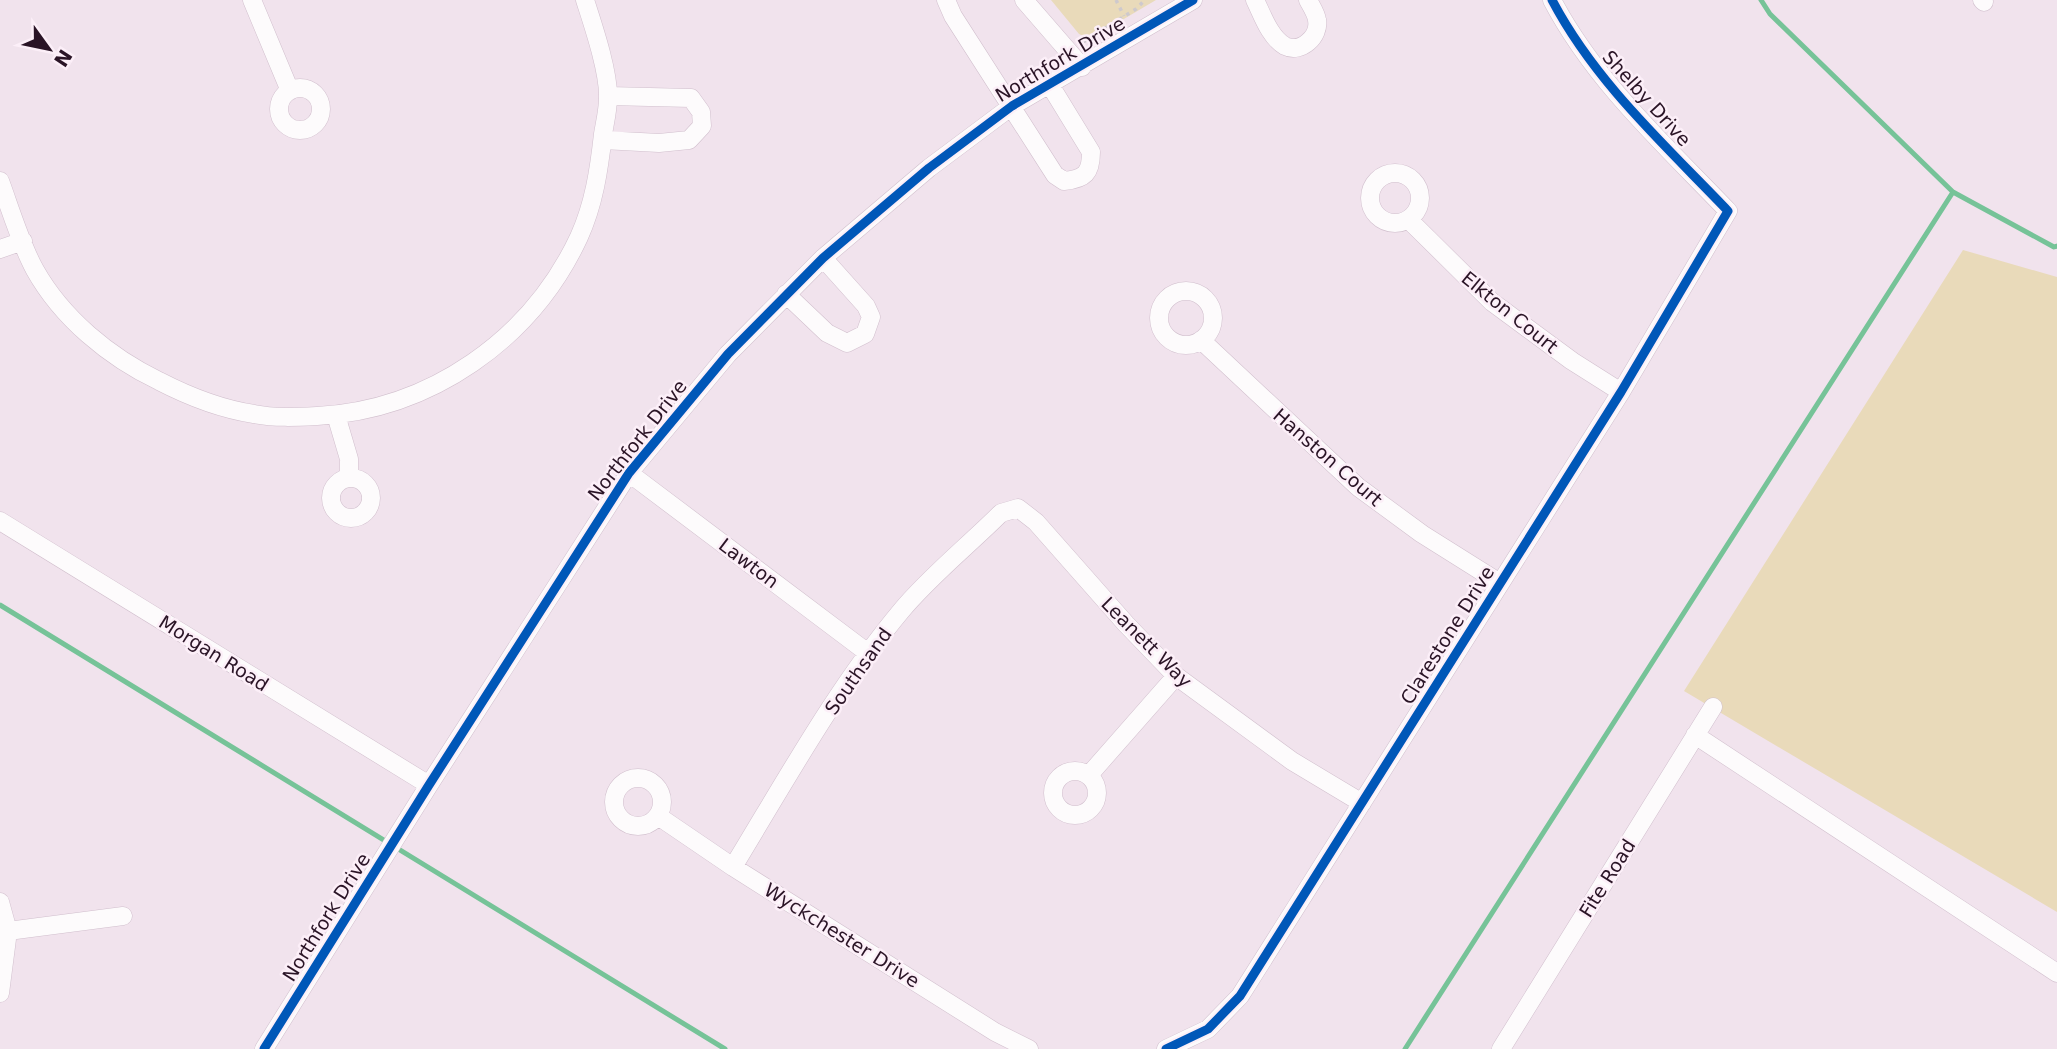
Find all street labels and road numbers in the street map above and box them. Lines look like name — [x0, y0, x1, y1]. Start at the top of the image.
street label: Northfork Drive — [991, 12, 1129, 106]
street label: Shelby Drive — [1598, 46, 1696, 150]
street label: Elkton Court — [1457, 266, 1563, 358]
street label: Northfork Drive — [583, 375, 691, 505]
street label: Hanston Court — [1269, 404, 1387, 510]
street label: Lawton — [715, 533, 783, 593]
street label: Clarestone Drive — [1396, 562, 1498, 708]
street label: Leanett Way — [1097, 592, 1197, 692]
street label: Morgan Road — [155, 611, 273, 695]
street label: Southsand — [820, 623, 896, 719]
street label: Fite Road — [1574, 835, 1640, 921]
street label: Northfork Drive — [278, 849, 374, 985]
street label: Wyckchester Drive — [760, 878, 924, 992]

